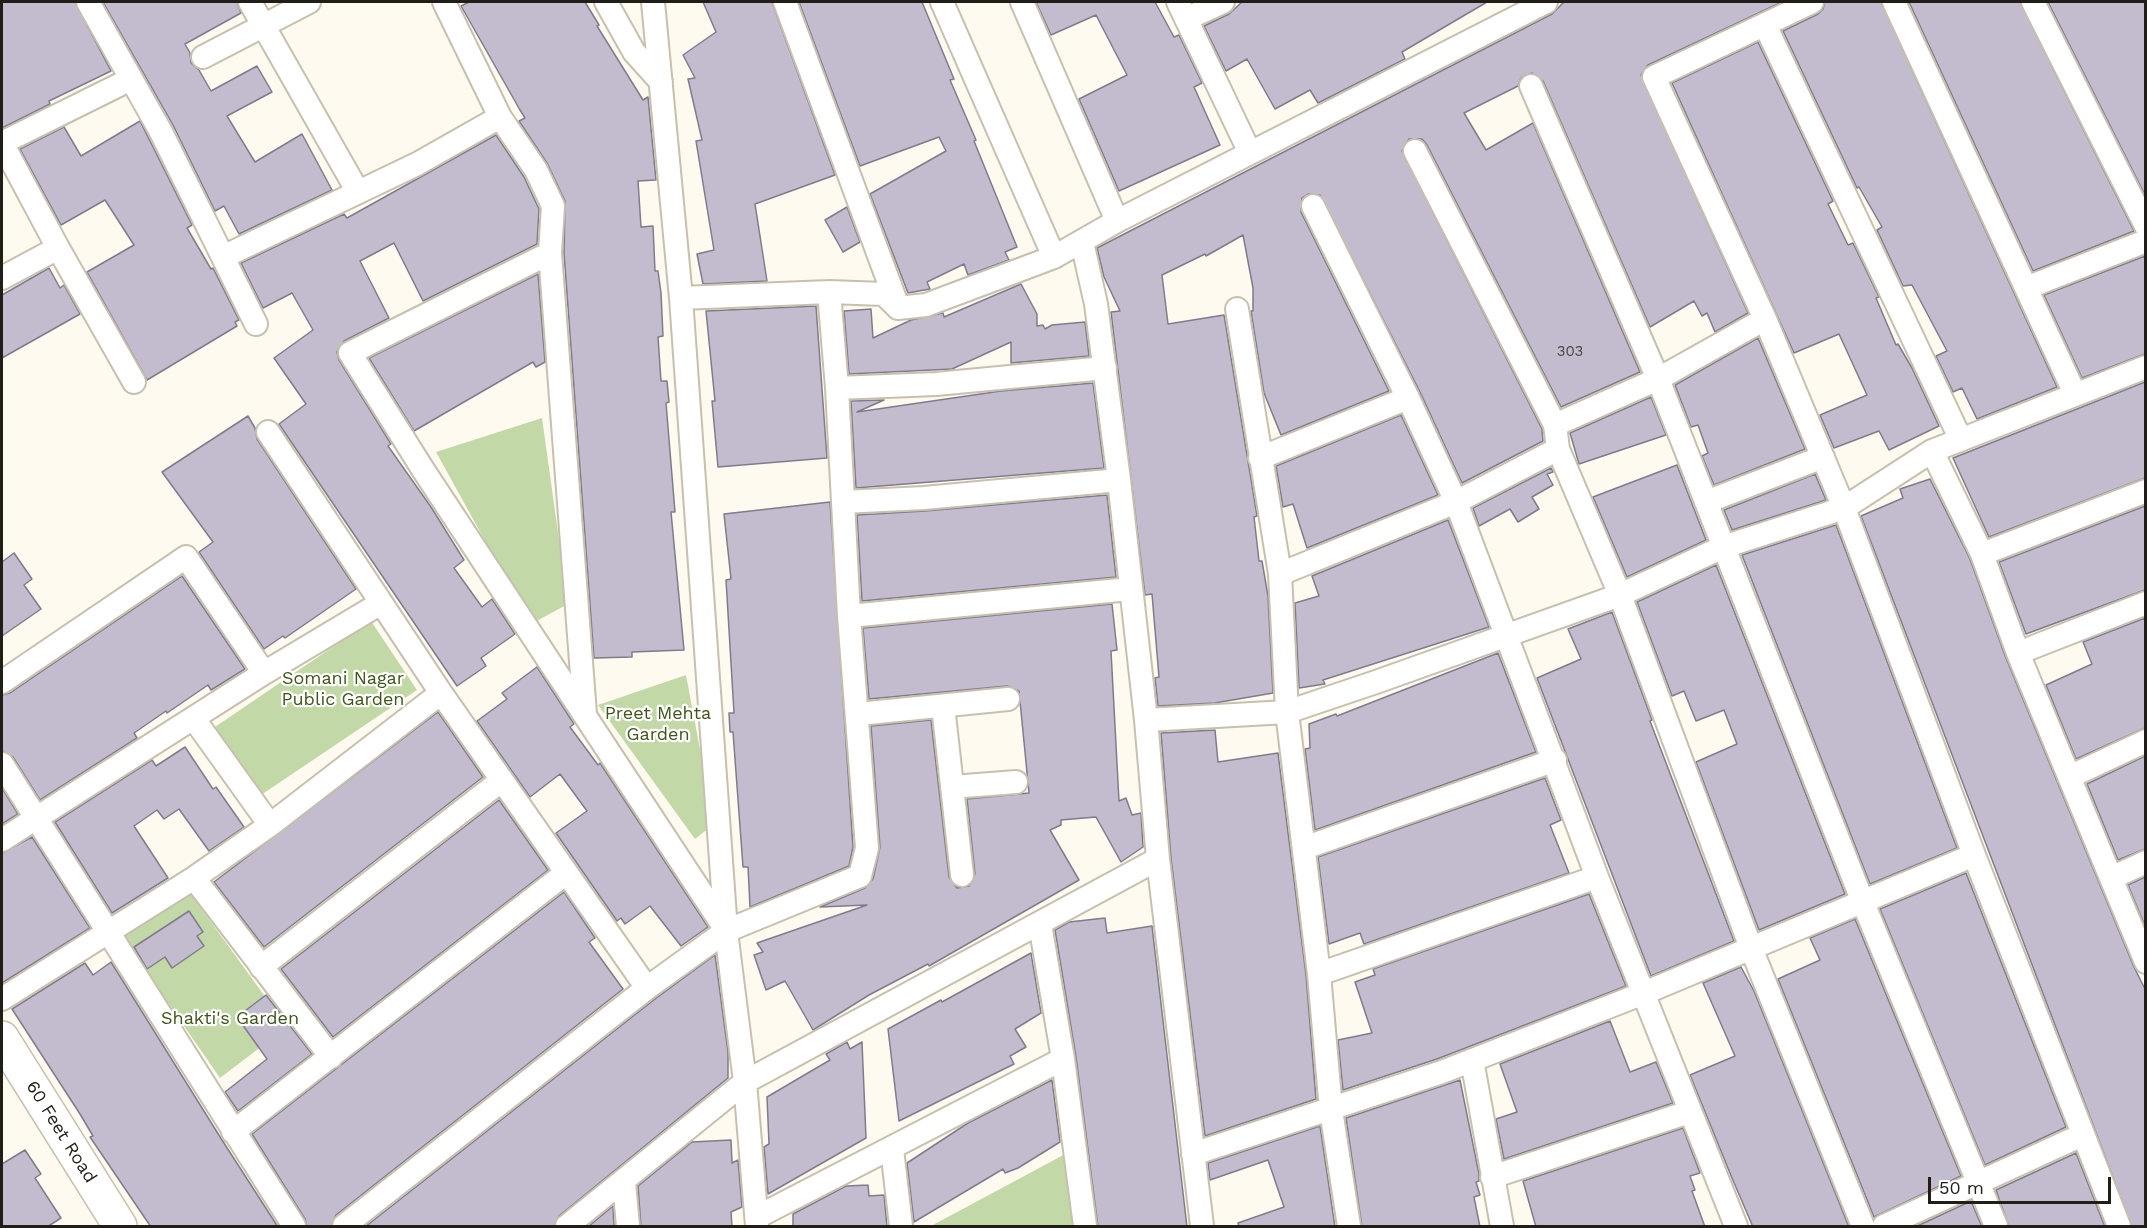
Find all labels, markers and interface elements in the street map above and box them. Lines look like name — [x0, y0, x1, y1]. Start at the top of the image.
house number: 303 — [1557, 343, 1583, 361]
park label: Somani Nagar Public Garden — [282, 668, 404, 710]
park label: Preet Mehta Garden — [605, 703, 711, 746]
park label: Shakti's Garden — [161, 1008, 299, 1030]
street label: 60 Feet Road — [21, 1077, 101, 1187]
scale bar — [1931, 1165, 2114, 1203]
text: 50 m — [1939, 1177, 1984, 1198]

